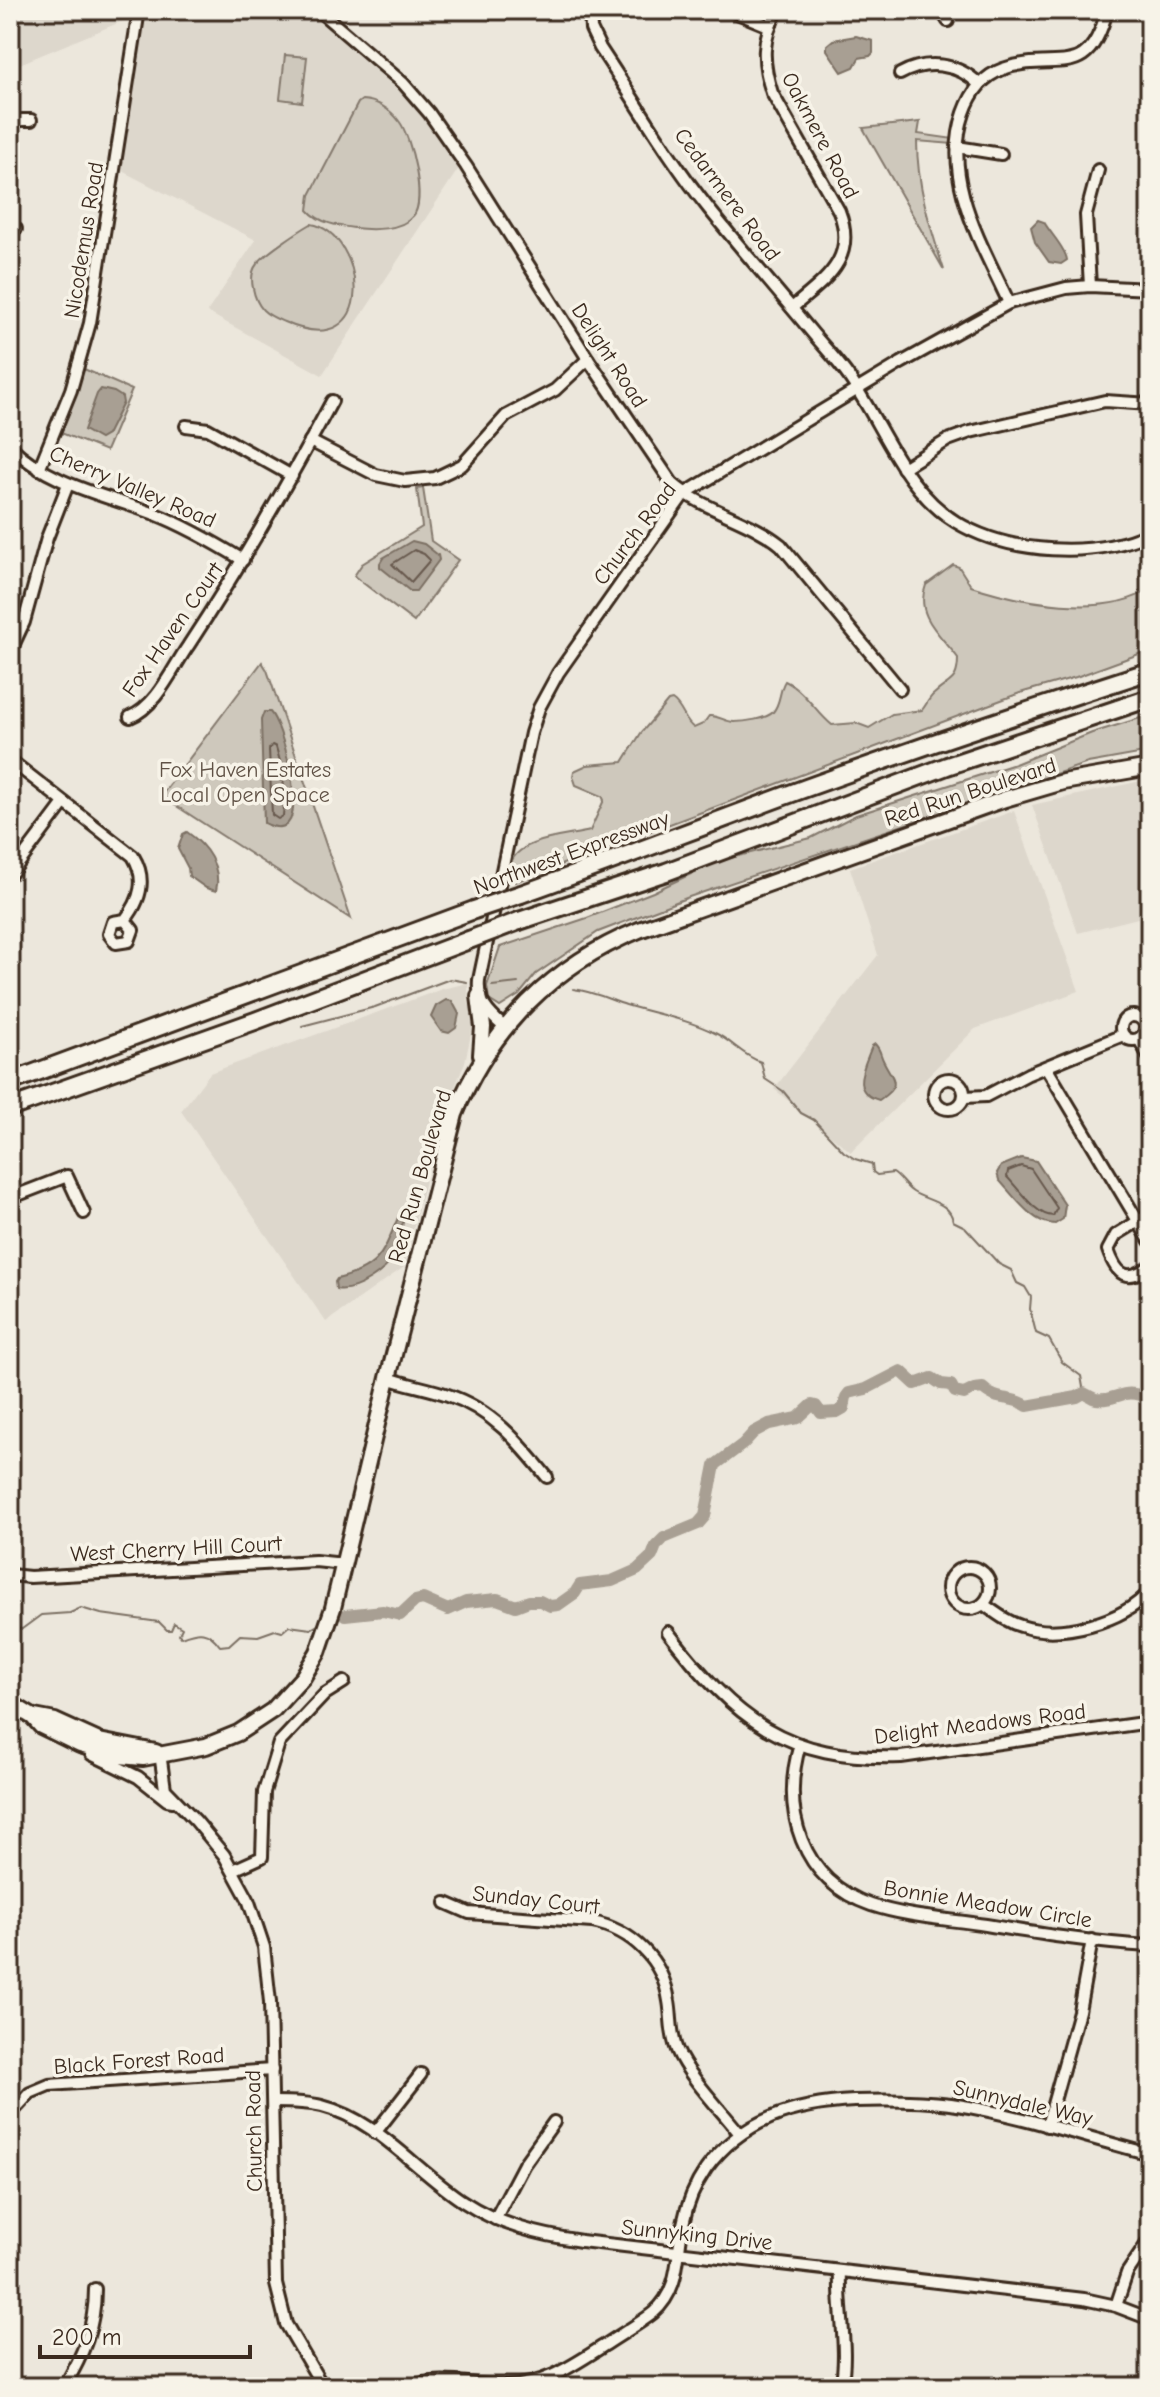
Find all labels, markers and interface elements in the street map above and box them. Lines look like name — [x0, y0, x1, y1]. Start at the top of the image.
street label: Oakmere Road — [776, 68, 864, 203]
street label: Cedarmere Road — [669, 123, 786, 266]
street label: Nicodemus Road — [59, 160, 109, 320]
street label: Delight Road — [566, 298, 653, 413]
street label: Cherry Valley Road — [46, 440, 220, 534]
street label: Church Road — [588, 477, 682, 590]
street label: Fox Haven Court — [117, 557, 229, 702]
street label: Red Run Boulevard — [881, 752, 1059, 832]
park label: Fox Haven Estates Local Open Space — [159, 757, 331, 808]
street label: Northwest Expressway — [470, 805, 673, 900]
street label: Red Run Boulevard — [383, 1087, 457, 1266]
street label: West Cherry Hill Court — [70, 1530, 283, 1568]
street label: Delight Meadows Road — [873, 1698, 1087, 1750]
street label: Bonnie Meadow Circle — [882, 1875, 1094, 1933]
street label: Sunday Court — [471, 1880, 601, 1920]
street label: Black Forest Road — [53, 2042, 225, 2080]
street label: Church Road — [240, 2070, 268, 2192]
street label: Sunnydale Way — [951, 2074, 1095, 2132]
street label: Sunnyking Drive — [620, 2214, 774, 2256]
scale bar — [40, 2309, 250, 2359]
text: 200 m — [52, 2323, 122, 2351]

